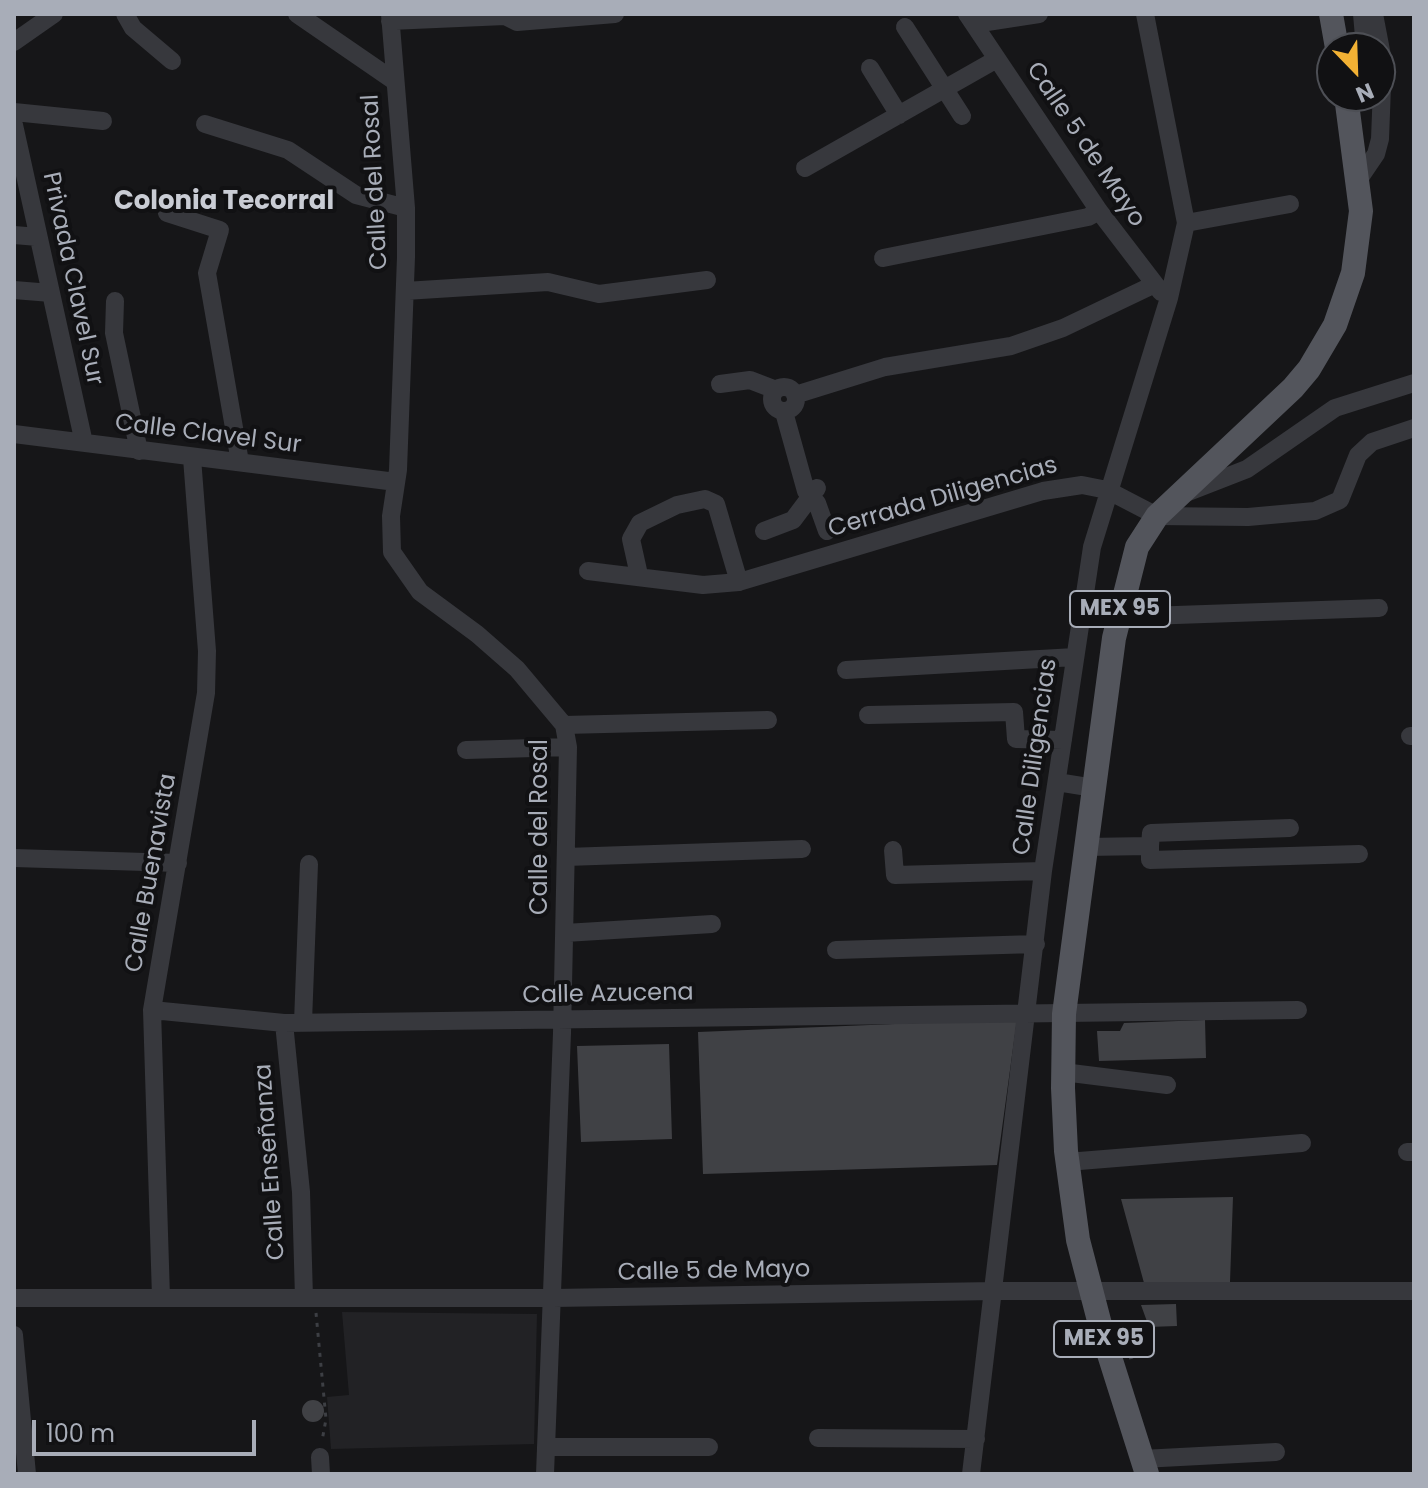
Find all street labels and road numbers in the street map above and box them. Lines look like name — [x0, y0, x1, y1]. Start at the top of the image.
street label: Calle 5 de Mayo — [1019, 57, 1151, 233]
street label: Calle del Rosal — [357, 93, 395, 271]
street label: Privada Clavel Sur — [35, 170, 109, 388]
street label: Calle Clavel Sur — [113, 409, 303, 461]
street label: Cerrada Diligencias — [825, 452, 1061, 544]
road number: MEX 95 — [1070, 591, 1170, 627]
street label: Calle Diligencias — [1008, 657, 1064, 857]
street label: Calle del Rosal — [527, 739, 555, 915]
street label: Calle Buenavista — [120, 771, 184, 975]
street label: Calle Azucena — [522, 979, 694, 1011]
street label: Calle Enseñanza — [250, 1063, 292, 1261]
street label: Calle 5 de Mayo — [617, 1256, 811, 1288]
road number: MEX 95 — [1054, 1321, 1154, 1357]

